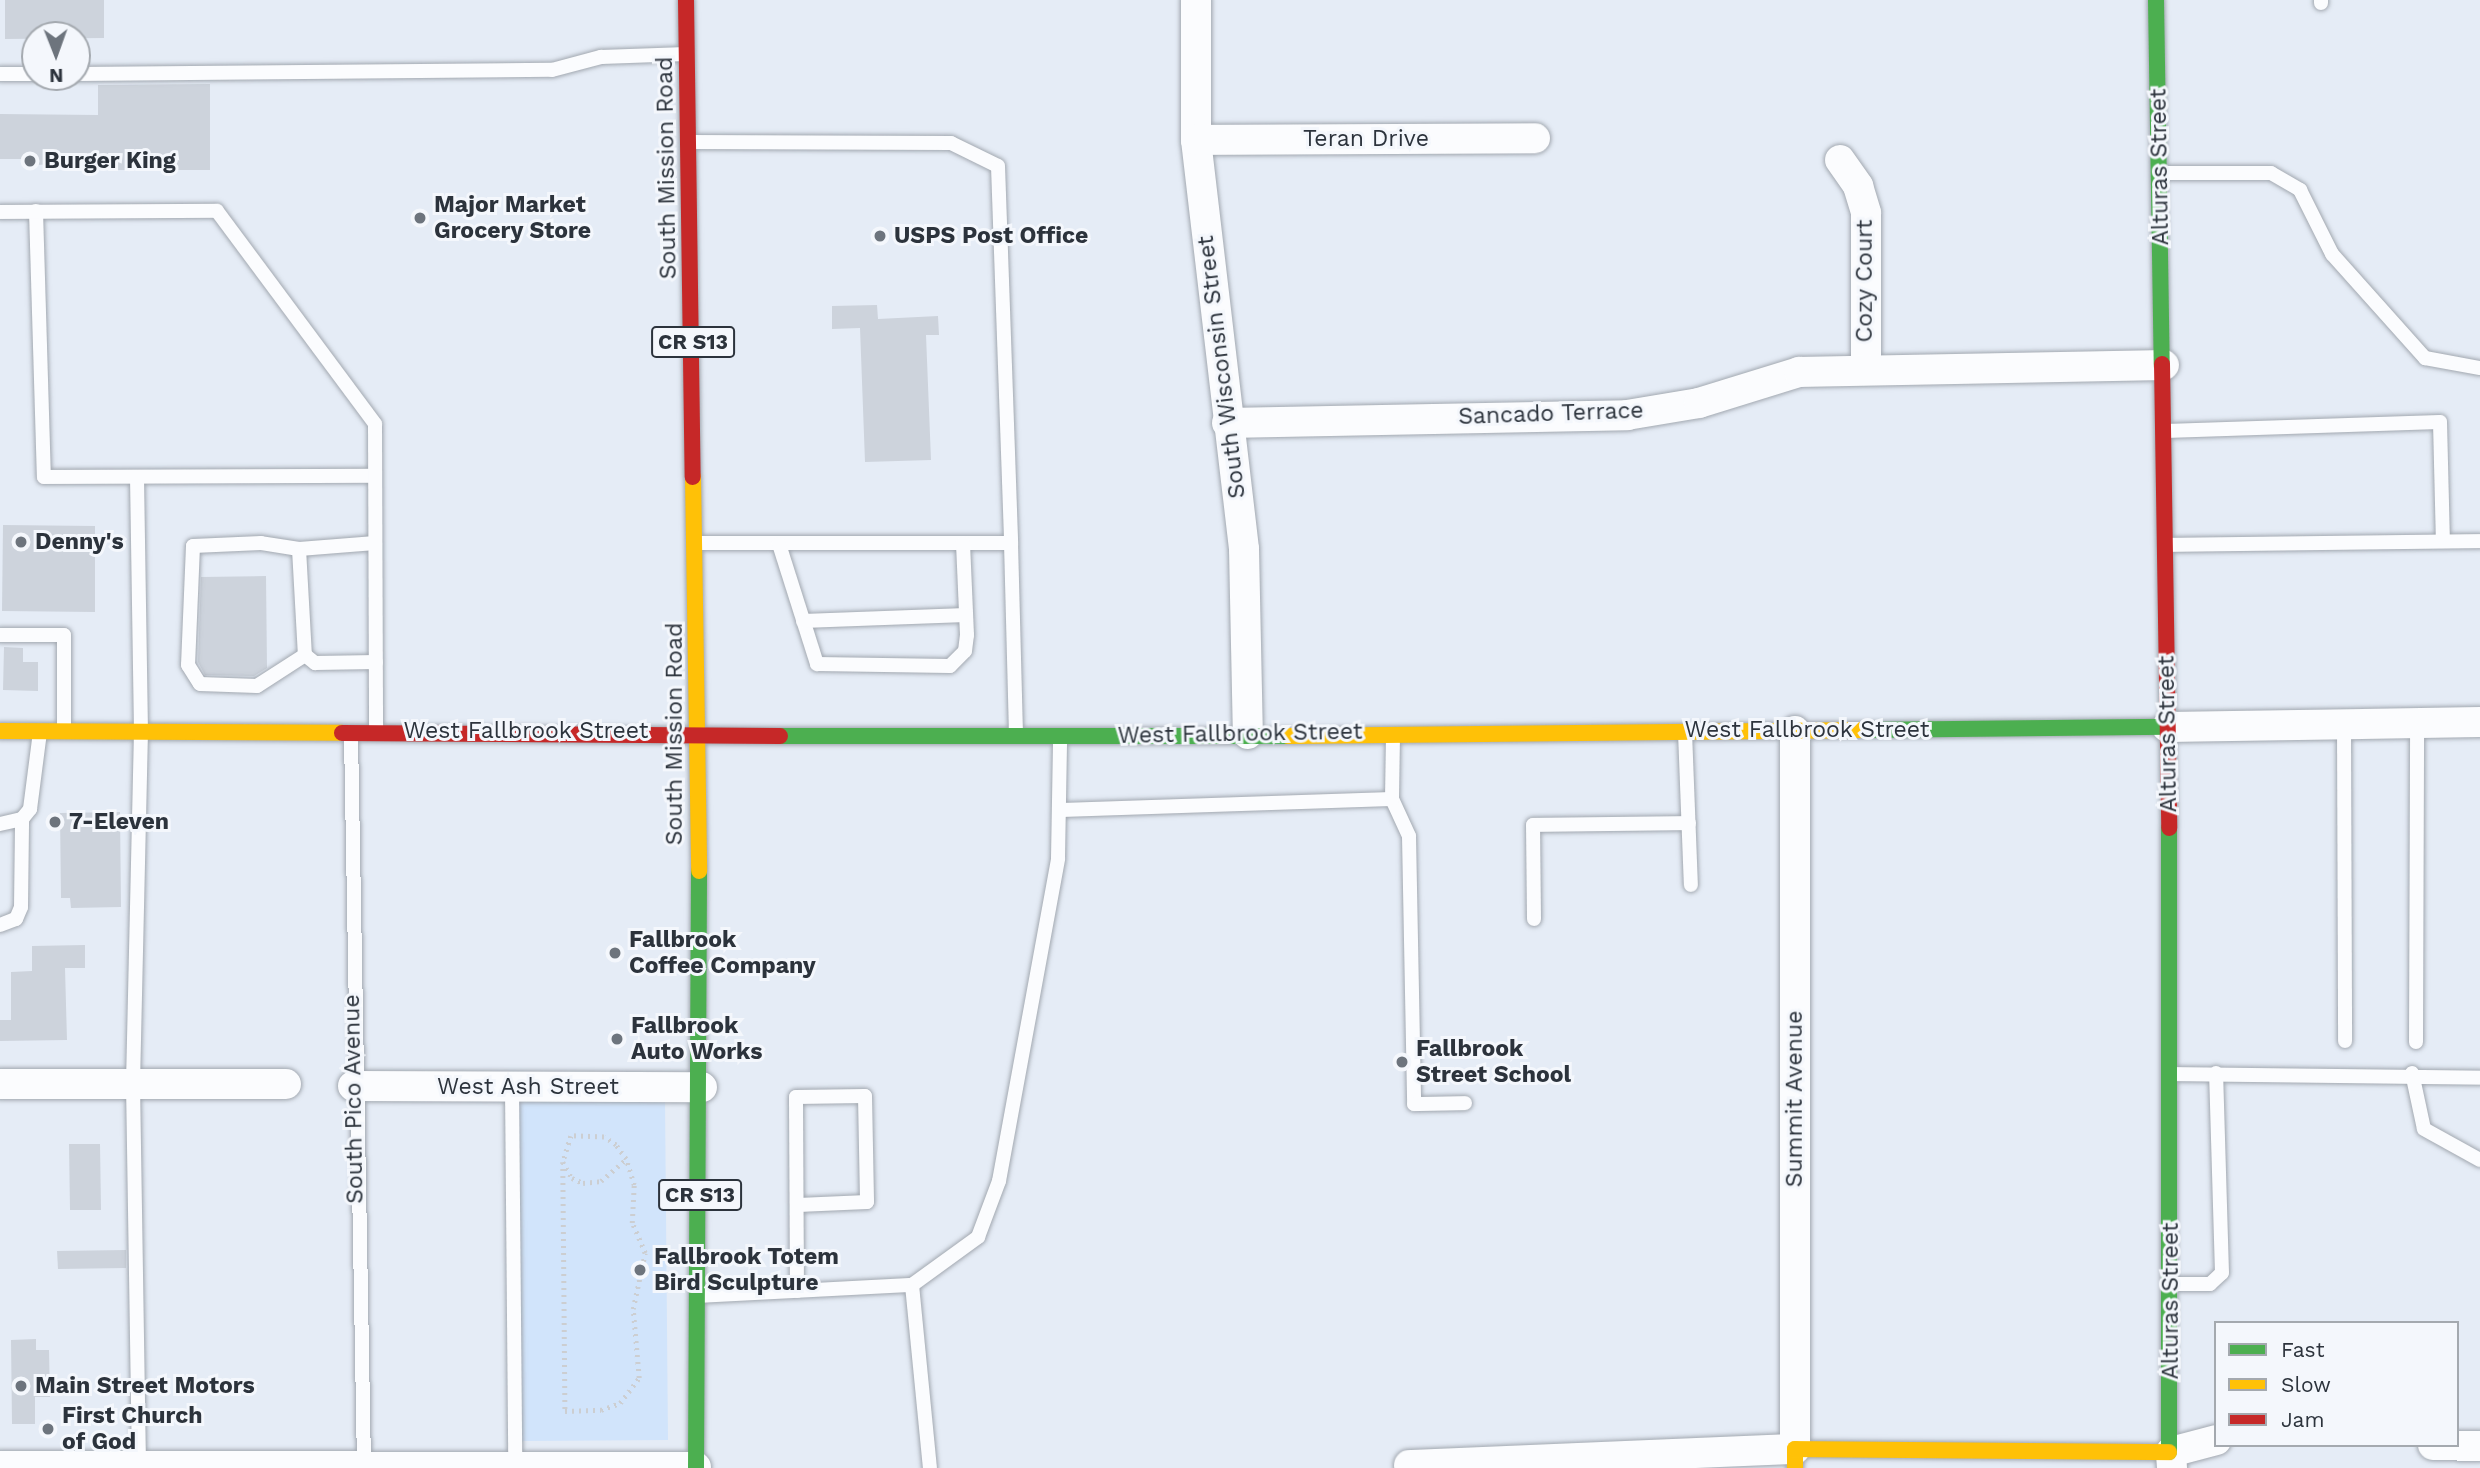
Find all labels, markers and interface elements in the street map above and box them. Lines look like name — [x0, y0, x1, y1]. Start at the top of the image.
north arrow — [21, 21, 91, 91]
street label: South Mission Road — [651, 56, 683, 280]
text: N — [49, 64, 64, 87]
street label: Alturas Street — [2145, 88, 2175, 246]
street label: Teran Drive — [1303, 125, 1429, 153]
place label: Burger King — [44, 147, 176, 175]
marker: Burger King — [22, 153, 38, 169]
place label: Major Market Grocery Store — [434, 191, 592, 245]
marker: Major Market Grocery Store — [412, 210, 428, 226]
street label: Cozy Court — [1851, 219, 1879, 343]
place label: USPS Post Office — [894, 222, 1088, 250]
marker: USPS Post Office — [872, 228, 888, 244]
street label: South Wisconsin Street — [1192, 234, 1252, 500]
road number: CR S13 — [651, 324, 735, 360]
street label: Sancado Terrace — [1458, 397, 1644, 431]
place label: Denny's — [35, 528, 124, 556]
marker: Denny's — [13, 534, 29, 550]
street label: South Mission Road — [661, 623, 689, 845]
street label: Alturas Street — [2153, 655, 2183, 813]
street label: West Fallbrook Street — [1684, 716, 1930, 744]
street label: West Fallbrook Street — [403, 717, 649, 745]
street label: West Fallbrook Street — [1117, 718, 1363, 750]
place label: 7-Eleven — [69, 808, 169, 836]
marker: 7-Eleven — [47, 814, 63, 830]
place label: Fallbrook Coffee Company — [629, 926, 816, 980]
marker: Fallbrook Coffee Company — [607, 945, 623, 961]
street label: South Pico Avenue — [338, 994, 370, 1204]
street label: Summit Avenue — [1781, 1010, 1809, 1188]
place label: Fallbrook Auto Works — [631, 1012, 763, 1066]
marker: Fallbrook Auto Works — [609, 1031, 625, 1047]
place label: Fallbrook Street School — [1416, 1035, 1571, 1089]
marker: Fallbrook Street School — [1394, 1054, 1410, 1070]
street label: West Ash Street — [437, 1073, 619, 1101]
road number: CR S13 — [658, 1178, 742, 1212]
street label: Alturas Street — [2157, 1223, 2185, 1379]
place label: Fallbrook Totem Bird Sculpture — [654, 1243, 840, 1297]
marker: Fallbrook Totem Bird Sculpture — [632, 1262, 648, 1278]
legend — [2214, 1321, 2459, 1447]
text: Fast — [2281, 1337, 2325, 1362]
place label: Main Street Motors — [35, 1372, 255, 1400]
text: Slow — [2281, 1372, 2331, 1397]
marker: Main Street Motors — [13, 1378, 29, 1394]
place label: First Church of God — [62, 1402, 203, 1456]
text: Jam — [2281, 1407, 2324, 1432]
marker: First Church of God — [40, 1421, 56, 1437]

